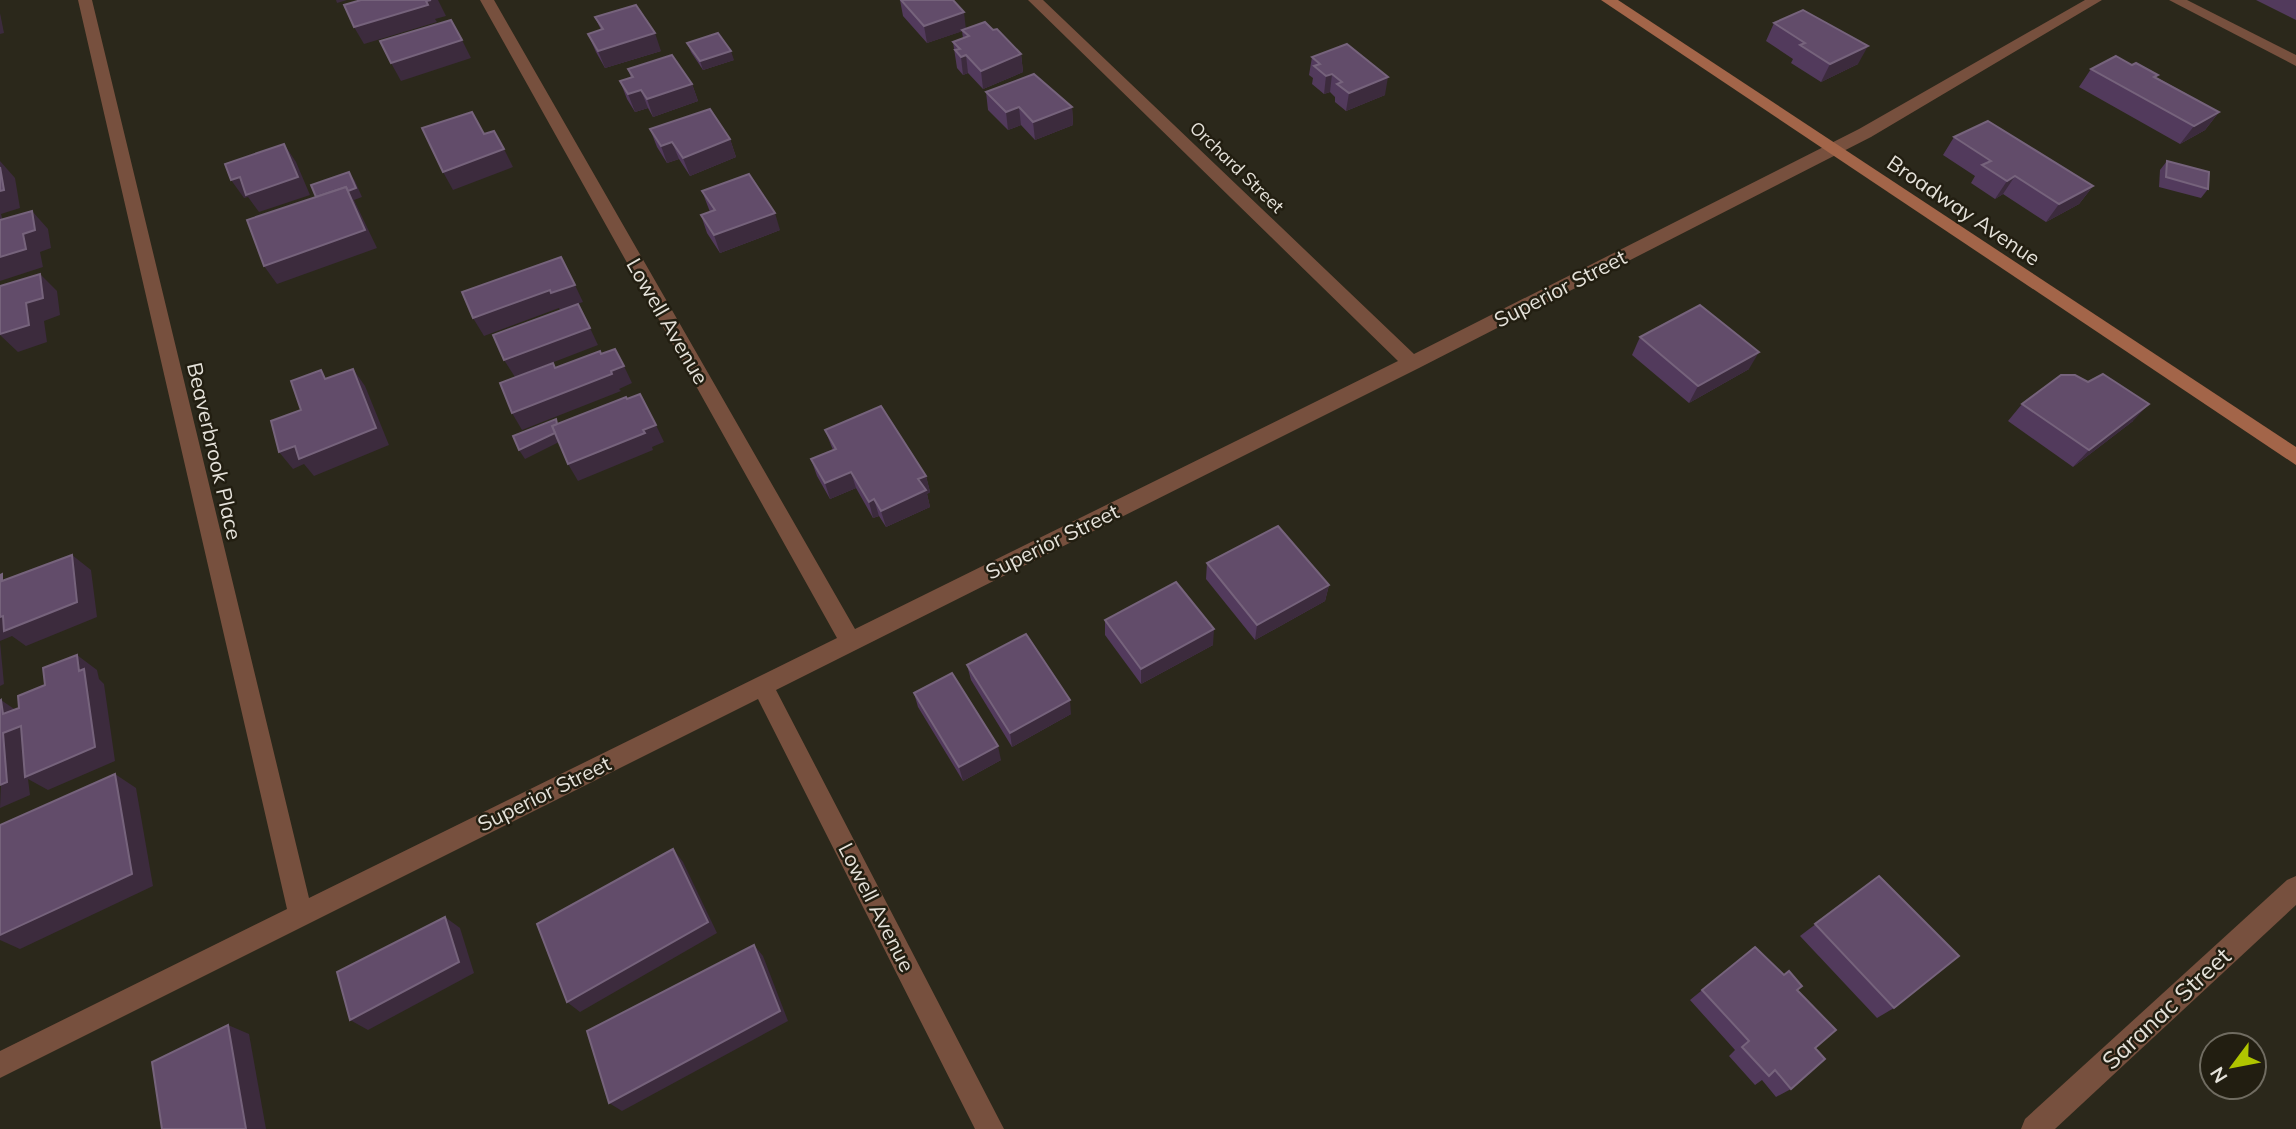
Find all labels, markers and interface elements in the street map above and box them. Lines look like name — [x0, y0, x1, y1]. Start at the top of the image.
street label: Orchard Street — [1185, 116, 1289, 218]
street label: Broadway Avenue — [1882, 149, 2046, 271]
street label: Superior Street — [1489, 243, 1631, 333]
street label: Lowell Avenue — [621, 253, 715, 389]
street label: Beaverbrook Place — [182, 360, 248, 542]
street label: Superior Street — [981, 498, 1123, 584]
street label: Superior Street — [473, 750, 615, 836]
street label: Lowell Avenue — [833, 838, 921, 976]
street label: Saranac Street — [2095, 941, 2237, 1075]
north arrow — [2198, 1031, 2268, 1101]
text: N — [2205, 1063, 2233, 1087]

